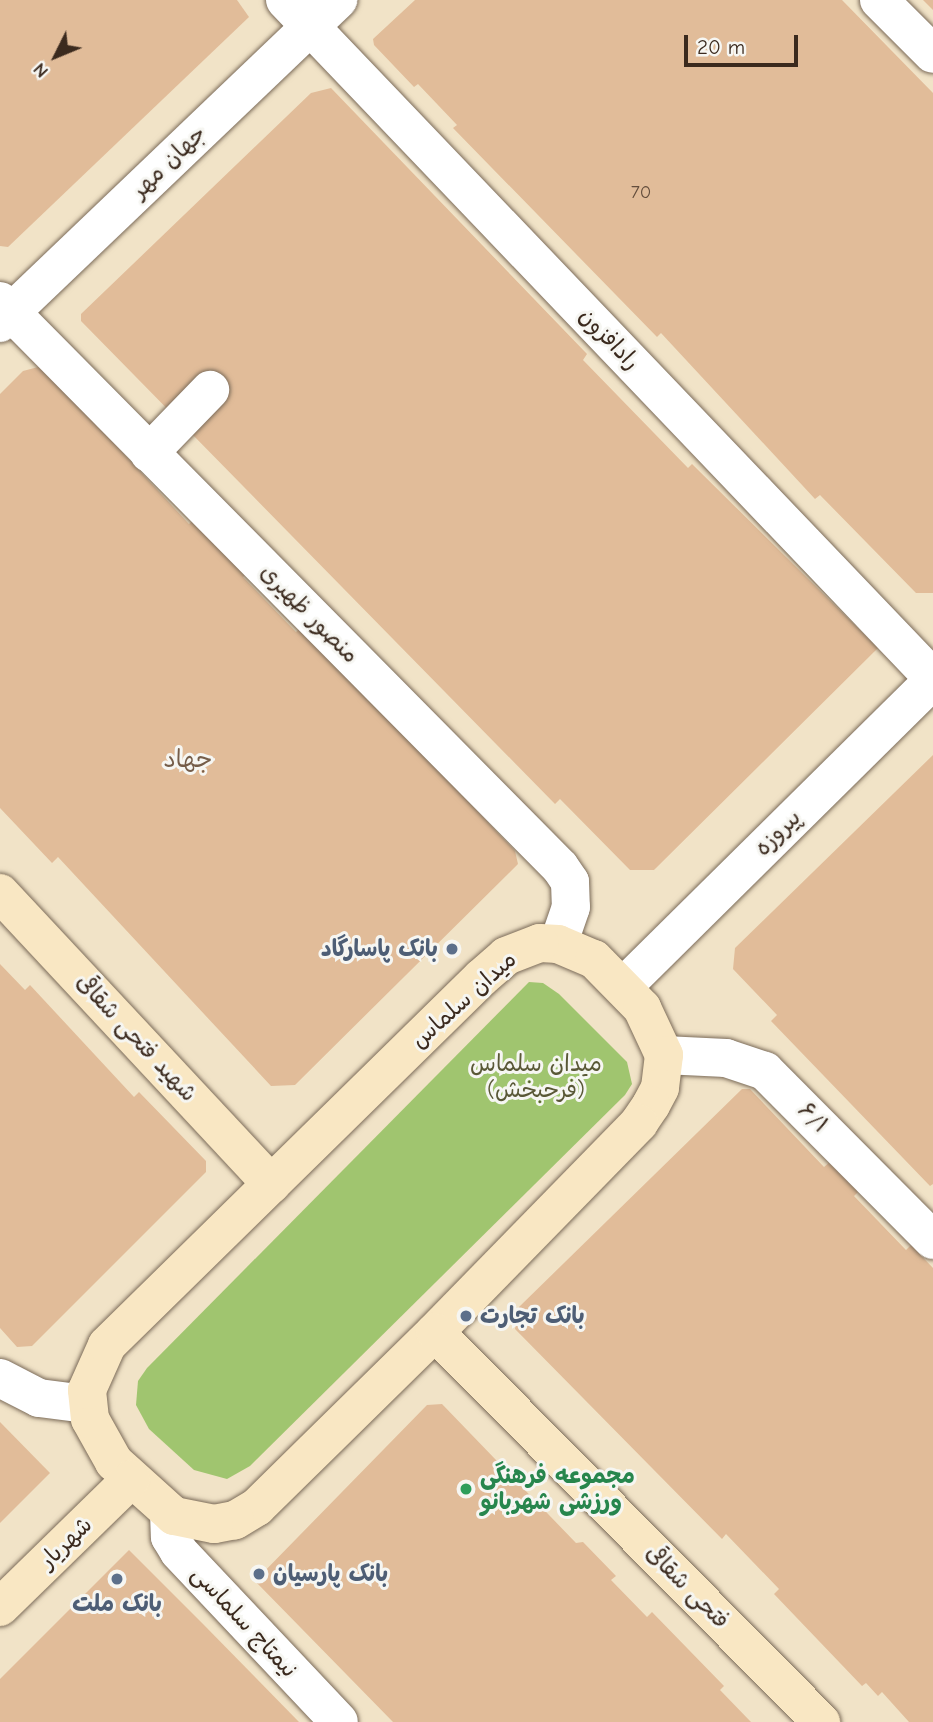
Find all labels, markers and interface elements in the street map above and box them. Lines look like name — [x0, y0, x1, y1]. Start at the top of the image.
north arrow — [21, 21, 91, 91]
scale bar — [688, 21, 802, 65]
text: 20 m — [697, 35, 745, 59]
text: N — [28, 58, 53, 82]
street label: جهان مهر — [126, 120, 212, 204]
house number: 70 — [631, 182, 651, 204]
street label: رادافزون — [573, 302, 645, 376]
street label: منصور ظهیری — [254, 559, 364, 669]
district label: جهاد — [163, 746, 213, 774]
street label: پیروزه — [749, 804, 807, 862]
place label: بانک پاسارگاد — [321, 935, 438, 963]
marker: بانک پاسارگاد — [444, 941, 460, 957]
street label: میدان سلماس — [406, 946, 522, 1054]
street label: شهید فتحی شقاقی — [70, 968, 202, 1108]
park label: میدان سلماس (فرحبخش) — [470, 1050, 602, 1104]
street label: ۶/۱ — [792, 1097, 834, 1139]
place label: بانک تجارت — [480, 1302, 585, 1330]
marker: بانک تجارت — [458, 1308, 474, 1324]
place label: مجموعه فرهنگی ورزشی شهربانو — [480, 1462, 635, 1516]
marker: مجموعه فرهنگی ورزشی شهربانو — [458, 1481, 474, 1497]
street label: شهریار — [34, 1511, 98, 1575]
street label: فتحی شقاقی — [639, 1539, 735, 1635]
street label: نیمتاج سلماسی — [185, 1560, 303, 1684]
place label: بانک پارسیان — [273, 1560, 388, 1588]
marker: بانک پارسیان — [251, 1566, 267, 1582]
marker: بانک ملت — [109, 1571, 125, 1587]
place label: بانک ملت — [72, 1590, 162, 1618]

